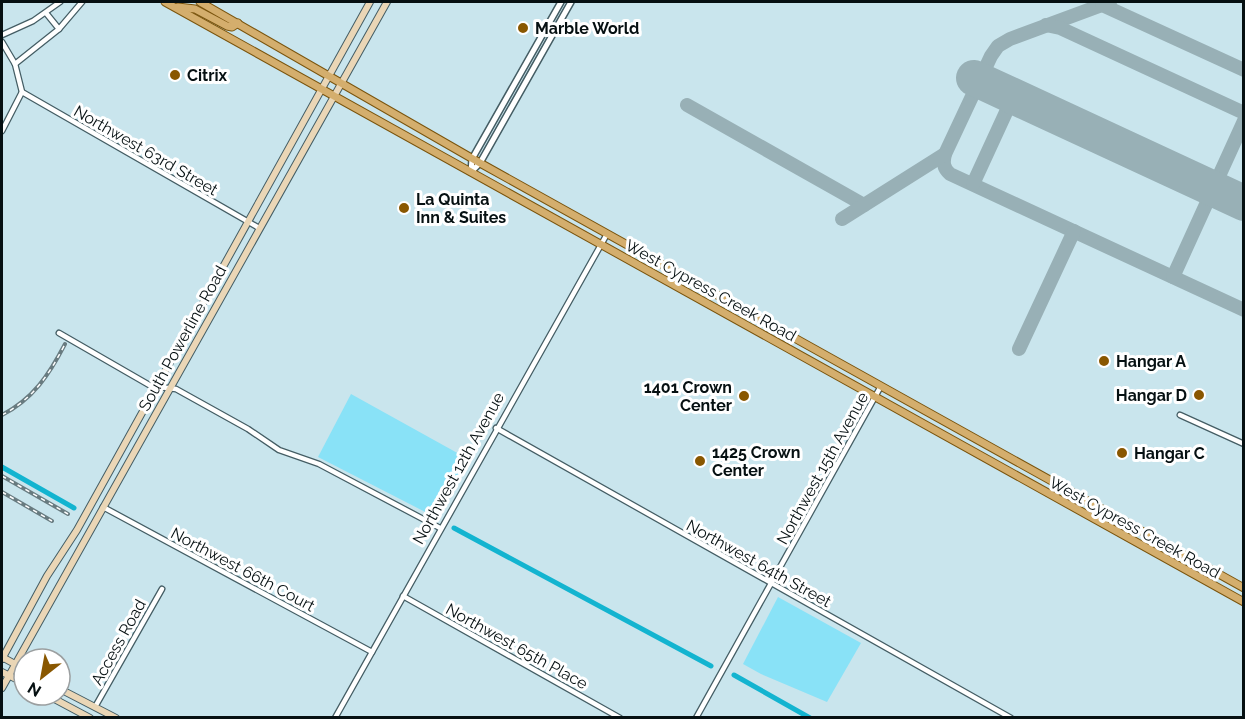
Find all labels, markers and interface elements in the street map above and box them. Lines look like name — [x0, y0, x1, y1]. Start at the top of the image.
place label: Marble World — [535, 19, 639, 38]
marker: Marble World — [516, 21, 530, 35]
place label: Citrix — [187, 66, 227, 85]
marker: Citrix — [168, 68, 182, 82]
street label: Northwest 63rd Street — [70, 101, 222, 200]
place label: La Quinta Inn & Suites — [416, 190, 506, 227]
marker: La Quinta Inn & Suites — [397, 201, 411, 215]
street label: West Cypress Creek Road — [622, 236, 799, 345]
street label: South Powerline Road — [135, 262, 230, 414]
place label: Hangar A — [1116, 352, 1186, 371]
marker: Hangar A — [1097, 354, 1111, 368]
place label: 1401 Crown Center — [644, 378, 732, 415]
place label: Hangar D — [1116, 386, 1187, 405]
marker: Hangar D — [1192, 388, 1206, 402]
street label: Northwest 12th Avenue — [409, 389, 508, 548]
marker: 1401 Crown Center — [737, 389, 751, 403]
street label: Northwest 15th Avenue — [773, 389, 872, 548]
place label: 1425 Crown Center — [712, 443, 800, 480]
place label: Hangar C — [1134, 444, 1205, 463]
marker: Hangar C — [1115, 446, 1129, 460]
marker: 1425 Crown Center — [693, 454, 707, 468]
street label: West Cypress Creek Road — [1046, 473, 1223, 582]
street label: Northwest 64th Street — [683, 516, 835, 611]
street label: Northwest 66th Court — [168, 523, 318, 616]
street label: Access Road — [87, 596, 150, 689]
street label: Northwest 65th Place — [442, 599, 591, 693]
north arrow — [12, 647, 72, 707]
text: N — [24, 678, 45, 701]

